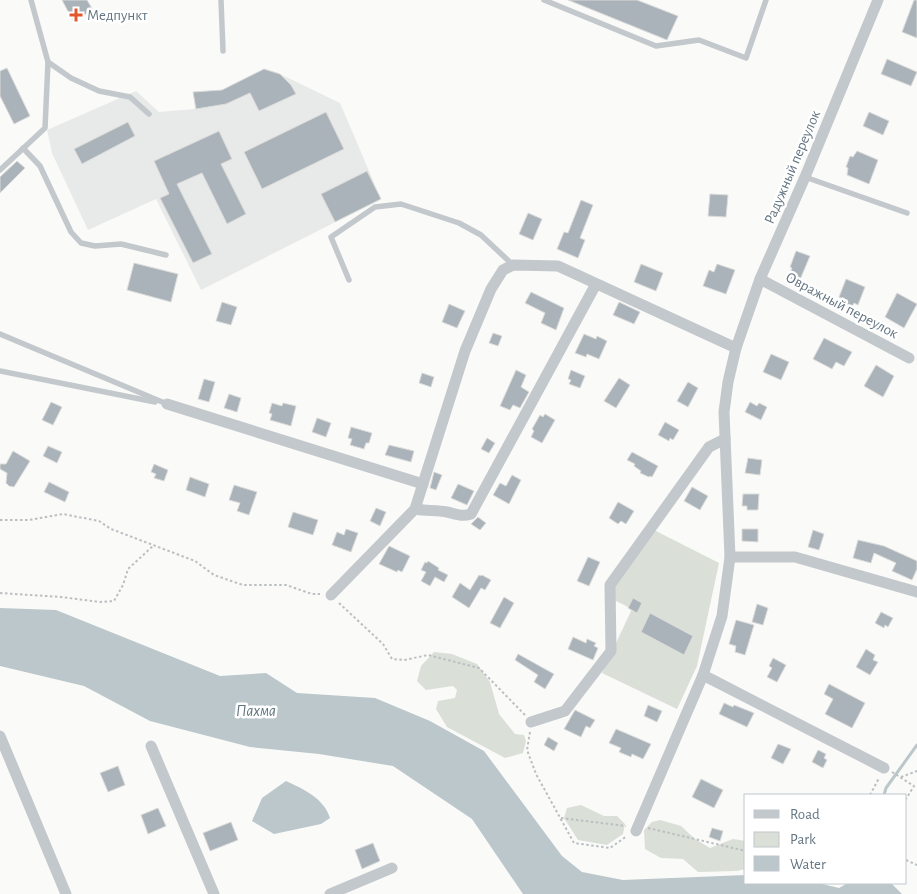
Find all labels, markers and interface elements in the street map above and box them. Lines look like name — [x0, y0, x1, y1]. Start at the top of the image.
marker: Медпункт — [69, 8, 83, 22]
place label: Медпункт — [87, 8, 148, 23]
street label: Радужный переулок — [762, 108, 823, 226]
street label: Овражный переулок — [783, 269, 901, 341]
water label: Пахма — [236, 703, 276, 719]
legend — [744, 794, 907, 884]
text: Road — [790, 807, 820, 822]
text: Park — [790, 832, 816, 847]
text: Water — [790, 857, 826, 872]

